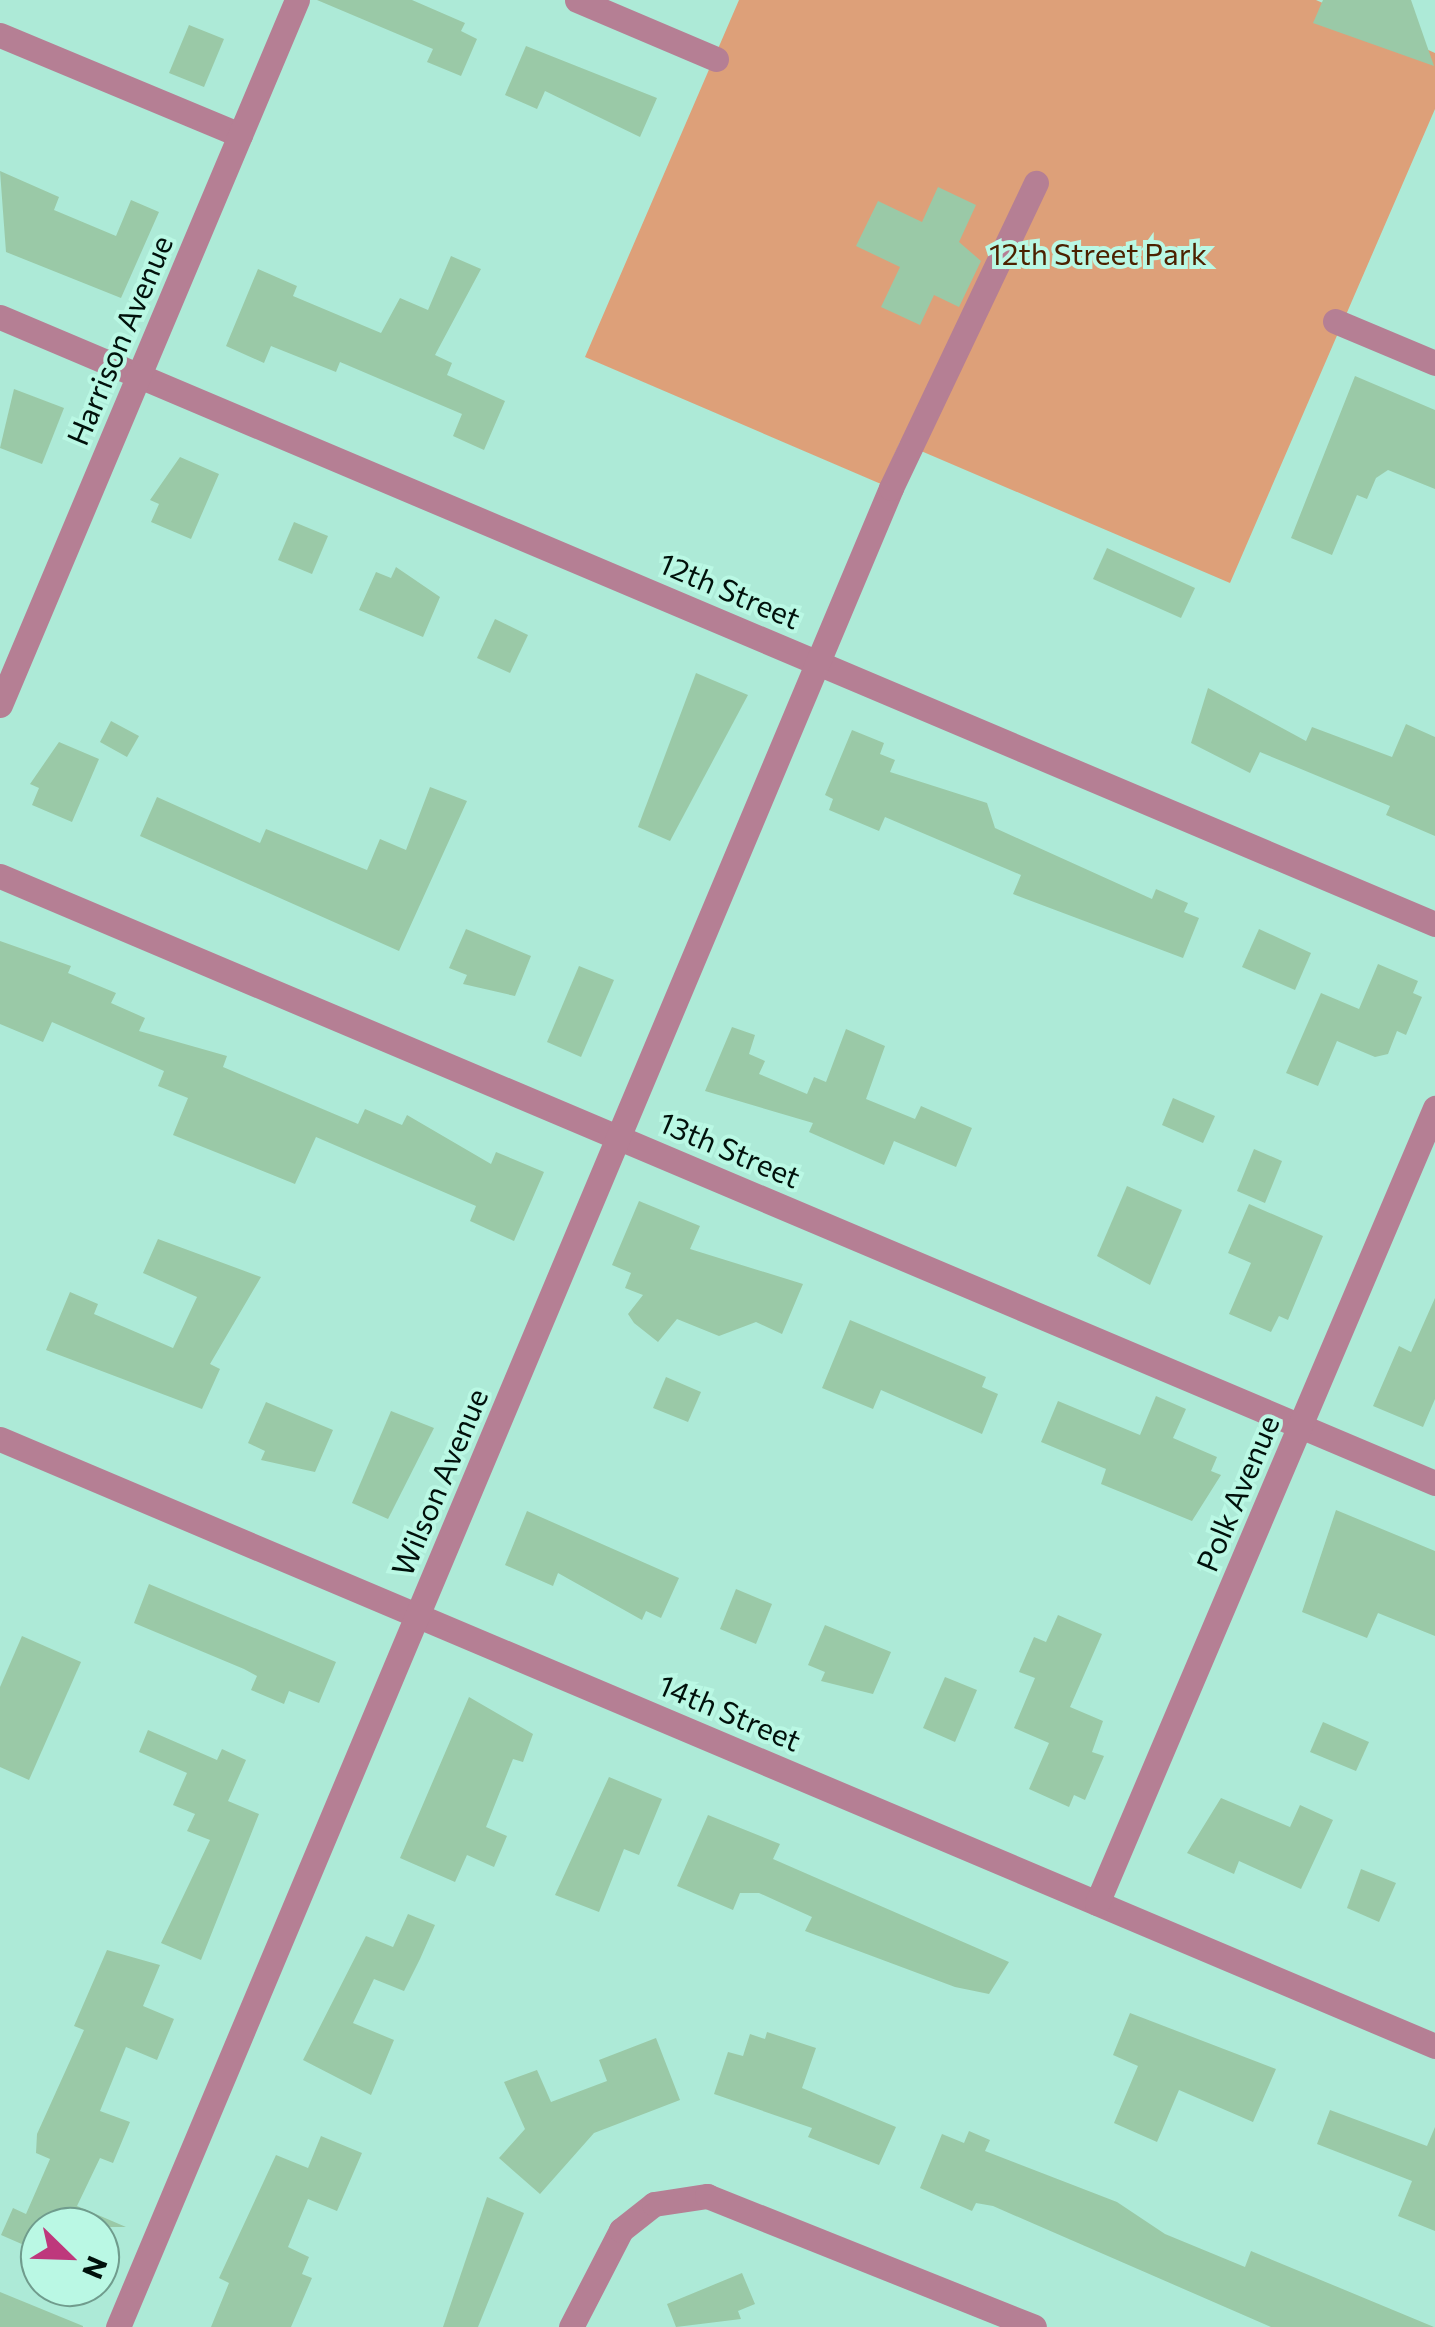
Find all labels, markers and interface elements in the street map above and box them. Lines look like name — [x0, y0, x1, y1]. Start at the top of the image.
street label: Harrison Avenue — [59, 230, 179, 450]
park label: 12th Street Park — [989, 235, 1207, 271]
street label: 12th Street — [654, 544, 806, 636]
street label: 13th Street — [654, 1103, 806, 1195]
street label: Wilson Avenue — [383, 1383, 495, 1581]
street label: Polk Avenue — [1188, 1410, 1286, 1576]
street label: 14th Street — [654, 1666, 806, 1758]
north arrow — [20, 2207, 120, 2307]
text: N — [76, 2252, 116, 2284]

